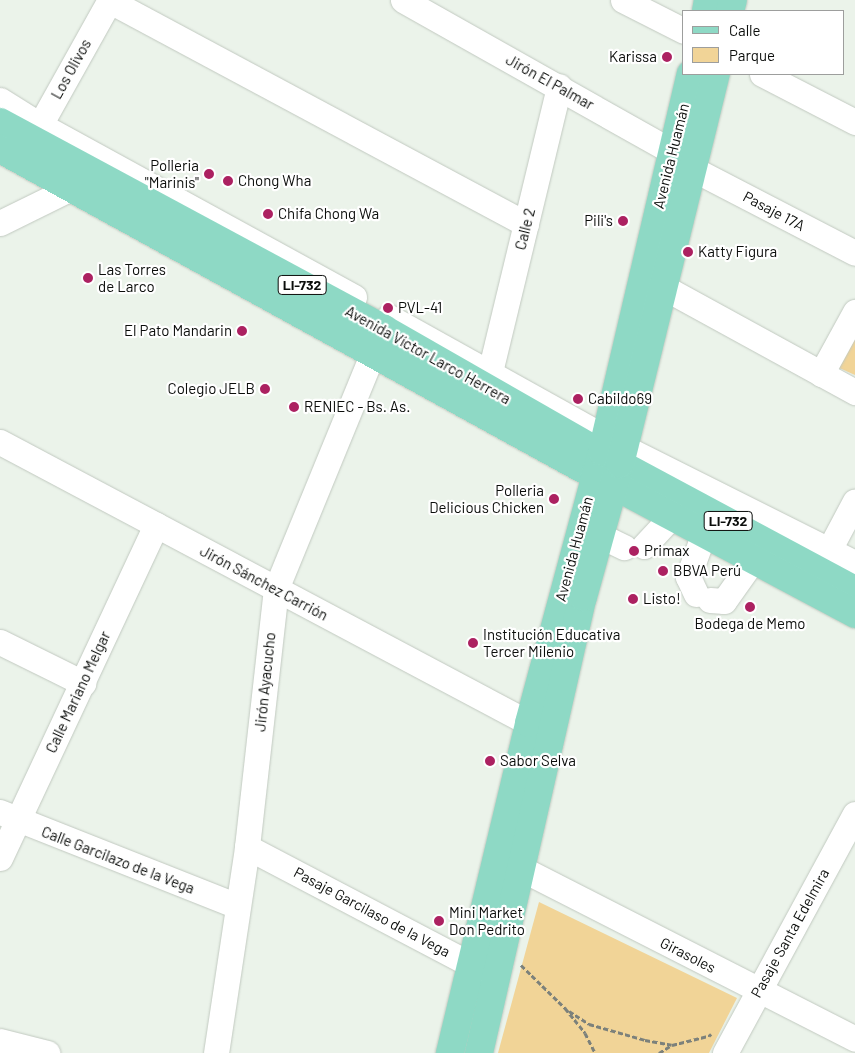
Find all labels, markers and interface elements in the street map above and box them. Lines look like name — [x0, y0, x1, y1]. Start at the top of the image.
legend — [682, 10, 845, 75]
text: Calle — [729, 21, 761, 39]
street label: Los Olivos — [47, 36, 95, 102]
text: Parque — [729, 46, 775, 64]
place label: Karissa — [609, 48, 657, 66]
street label: Jirón El Palmar — [503, 50, 597, 114]
marker: Karissa — [661, 51, 673, 63]
street label: Avenida Huamán — [649, 101, 693, 211]
place label: Polleria "Marinis" — [145, 156, 199, 191]
marker: Polleria "Marinis" — [203, 168, 215, 180]
place label: Chong Wha — [238, 172, 311, 190]
marker: Chong Wha — [222, 175, 234, 187]
street label: Pasaje 17A — [740, 187, 808, 235]
place label: Chifa Chong Wa — [278, 205, 379, 223]
street label: Calle 2 — [511, 206, 539, 252]
marker: Chifa Chong Wa — [262, 208, 274, 220]
place label: Pili's — [584, 212, 613, 230]
marker: Pili's — [617, 215, 629, 227]
place label: Katty Figura — [698, 243, 777, 261]
marker: Katty Figura — [682, 246, 694, 258]
place label: Las Torres de Larco — [98, 260, 166, 295]
marker: Las Torres de Larco — [82, 272, 94, 284]
road number: LI-732 — [277, 274, 327, 296]
place label: PVL-41 — [398, 299, 442, 317]
street label: Avenida Víctor Larco Herrera — [342, 302, 514, 408]
marker: PVL-41 — [382, 302, 394, 314]
place label: El Pato Mandarin — [124, 322, 232, 340]
marker: El Pato Mandarin — [236, 325, 248, 337]
place label: Colegio JELB — [168, 380, 255, 398]
marker: Colegio JELB — [259, 383, 271, 395]
place label: Cabildo69 — [588, 390, 652, 408]
marker: Cabildo69 — [572, 393, 584, 405]
place label: RENIEC - Bs. As. — [304, 398, 410, 416]
marker: RENIEC - Bs. As. — [288, 401, 300, 413]
place label: Polleria Delicious Chicken — [429, 481, 544, 516]
marker: Polleria Delicious Chicken — [548, 493, 560, 505]
street label: Avenida Huamán — [551, 495, 597, 603]
road number: LI-732 — [703, 510, 753, 532]
street label: Jirón Sánchez Carrión — [197, 542, 331, 624]
place label: Primax — [644, 542, 689, 560]
marker: Primax — [628, 545, 640, 557]
place label: BBVA Perú — [673, 562, 741, 580]
marker: BBVA Perú — [657, 565, 669, 577]
place label: Listo! — [643, 590, 681, 608]
marker: Listo! — [627, 593, 639, 605]
marker: Bodega de Memo — [744, 601, 756, 613]
place label: Bodega de Memo — [695, 615, 805, 633]
place label: Institución Educativa Tercer Milenio — [483, 625, 620, 660]
street label: Calle Mariano Melgar — [42, 628, 114, 756]
street label: Jirón Ayacucho — [251, 631, 279, 733]
marker: Institución Educativa Tercer Milenio — [467, 637, 479, 649]
place label: Sabor Selva — [500, 752, 576, 770]
marker: Sabor Selva — [484, 755, 496, 767]
street label: Calle Garcilazo de la Vega — [39, 823, 197, 897]
street label: Pasaje Garcilaso de la Vega — [291, 863, 453, 961]
street label: Pasaje Santa Edelmira — [747, 865, 833, 1001]
place label: Mini Market Don Pedrito — [449, 903, 525, 938]
marker: Mini Market Don Pedrito — [433, 915, 445, 927]
street label: Girasoles — [657, 933, 719, 977]

